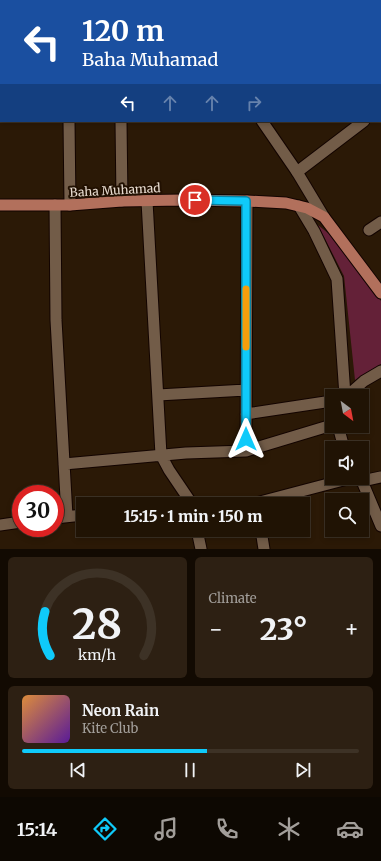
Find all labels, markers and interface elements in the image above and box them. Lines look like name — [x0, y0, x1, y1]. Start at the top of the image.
text: 120 m — [82, 13, 164, 49]
icon: left — [16, 16, 68, 68]
text: Baha Muhamad — [82, 48, 218, 71]
icon: left — [117, 92, 139, 114]
icon: ahead — [159, 92, 181, 114]
icon: ahead — [201, 92, 223, 114]
icon: right — [243, 92, 265, 114]
street label: Baha Muhamad — [69, 180, 161, 200]
pin — [178, 183, 212, 217]
icon: arrive — [184, 189, 206, 211]
north arrow — [325, 389, 369, 433]
map controls — [325, 389, 369, 537]
position arrow — [225, 418, 267, 460]
button: sound — [325, 441, 369, 485]
speed limit sign: 30 — [12, 485, 64, 537]
button: search — [325, 493, 369, 537]
text: 15:15 · 1 min · 150 m — [124, 507, 262, 526]
text: Climate — [209, 590, 257, 607]
text: 28 — [72, 597, 122, 649]
text: 23° — [260, 610, 308, 648]
text: − — [209, 615, 223, 643]
text: + — [344, 615, 359, 643]
text: km/h — [78, 645, 117, 663]
text: Neon Rain — [82, 701, 159, 720]
text: Kite Club — [82, 720, 138, 737]
icon: previous — [67, 759, 89, 781]
icon: pause — [179, 759, 201, 781]
icon: next — [292, 759, 314, 781]
icon: directions — [91, 815, 119, 843]
icon: music — [152, 815, 180, 843]
icon: phone — [213, 815, 241, 843]
icon: climate — [275, 815, 303, 843]
icon: car — [336, 815, 364, 843]
text: 15:14 — [17, 818, 57, 841]

